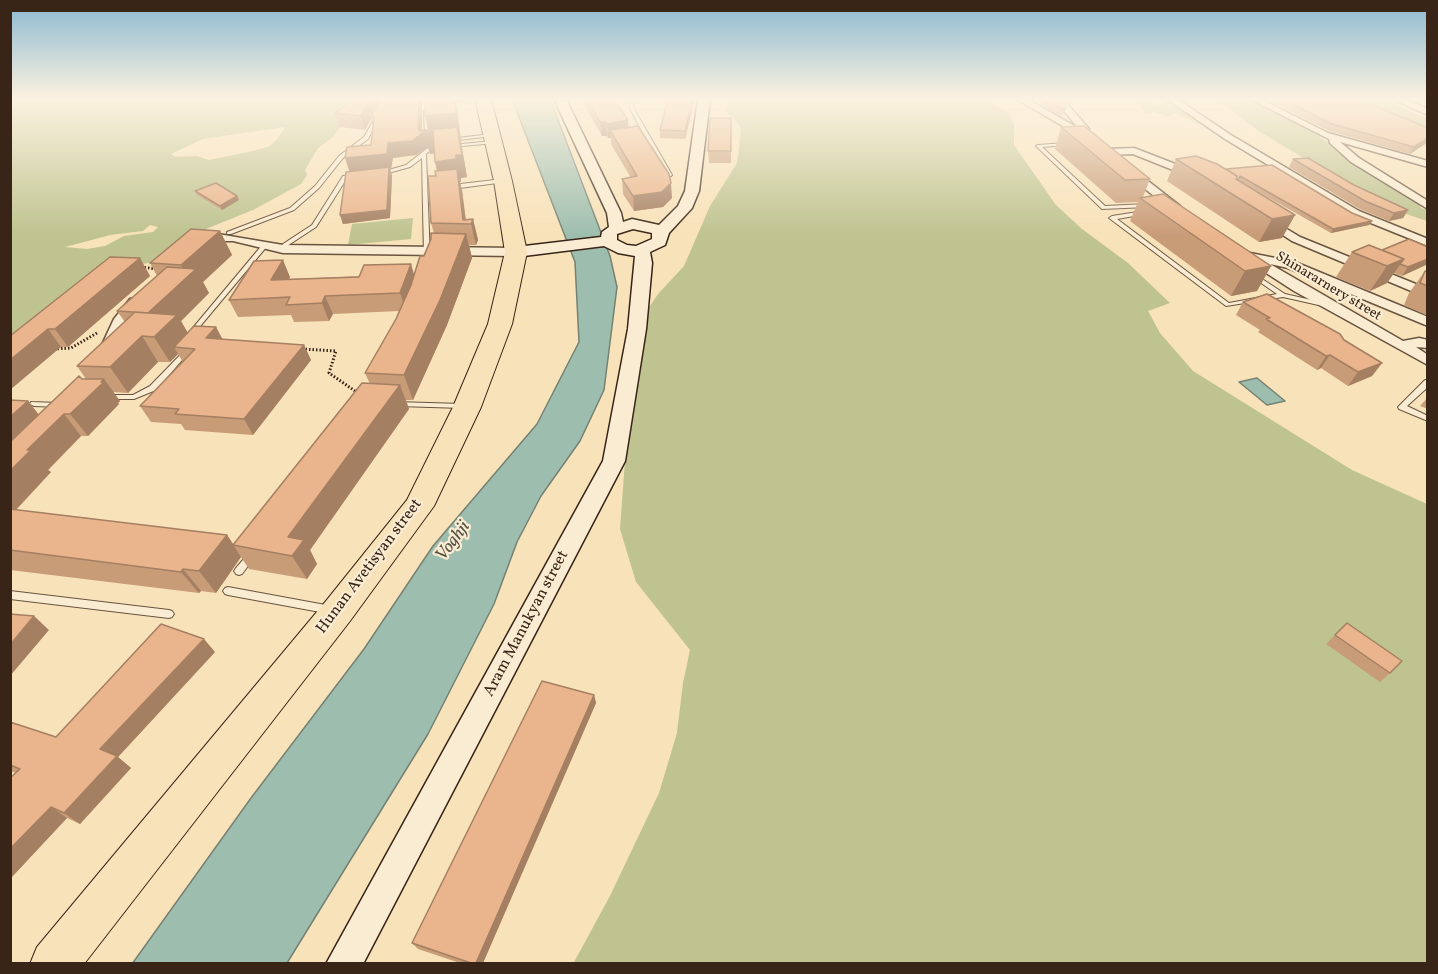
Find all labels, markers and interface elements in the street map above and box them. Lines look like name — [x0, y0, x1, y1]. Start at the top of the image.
street label: Shinararnery street — [1272, 249, 1384, 325]
street label: Hunan Avetisyan street — [313, 496, 427, 638]
water label: Voghji — [432, 518, 476, 566]
street label: Aram Manukyan street — [480, 548, 574, 700]

